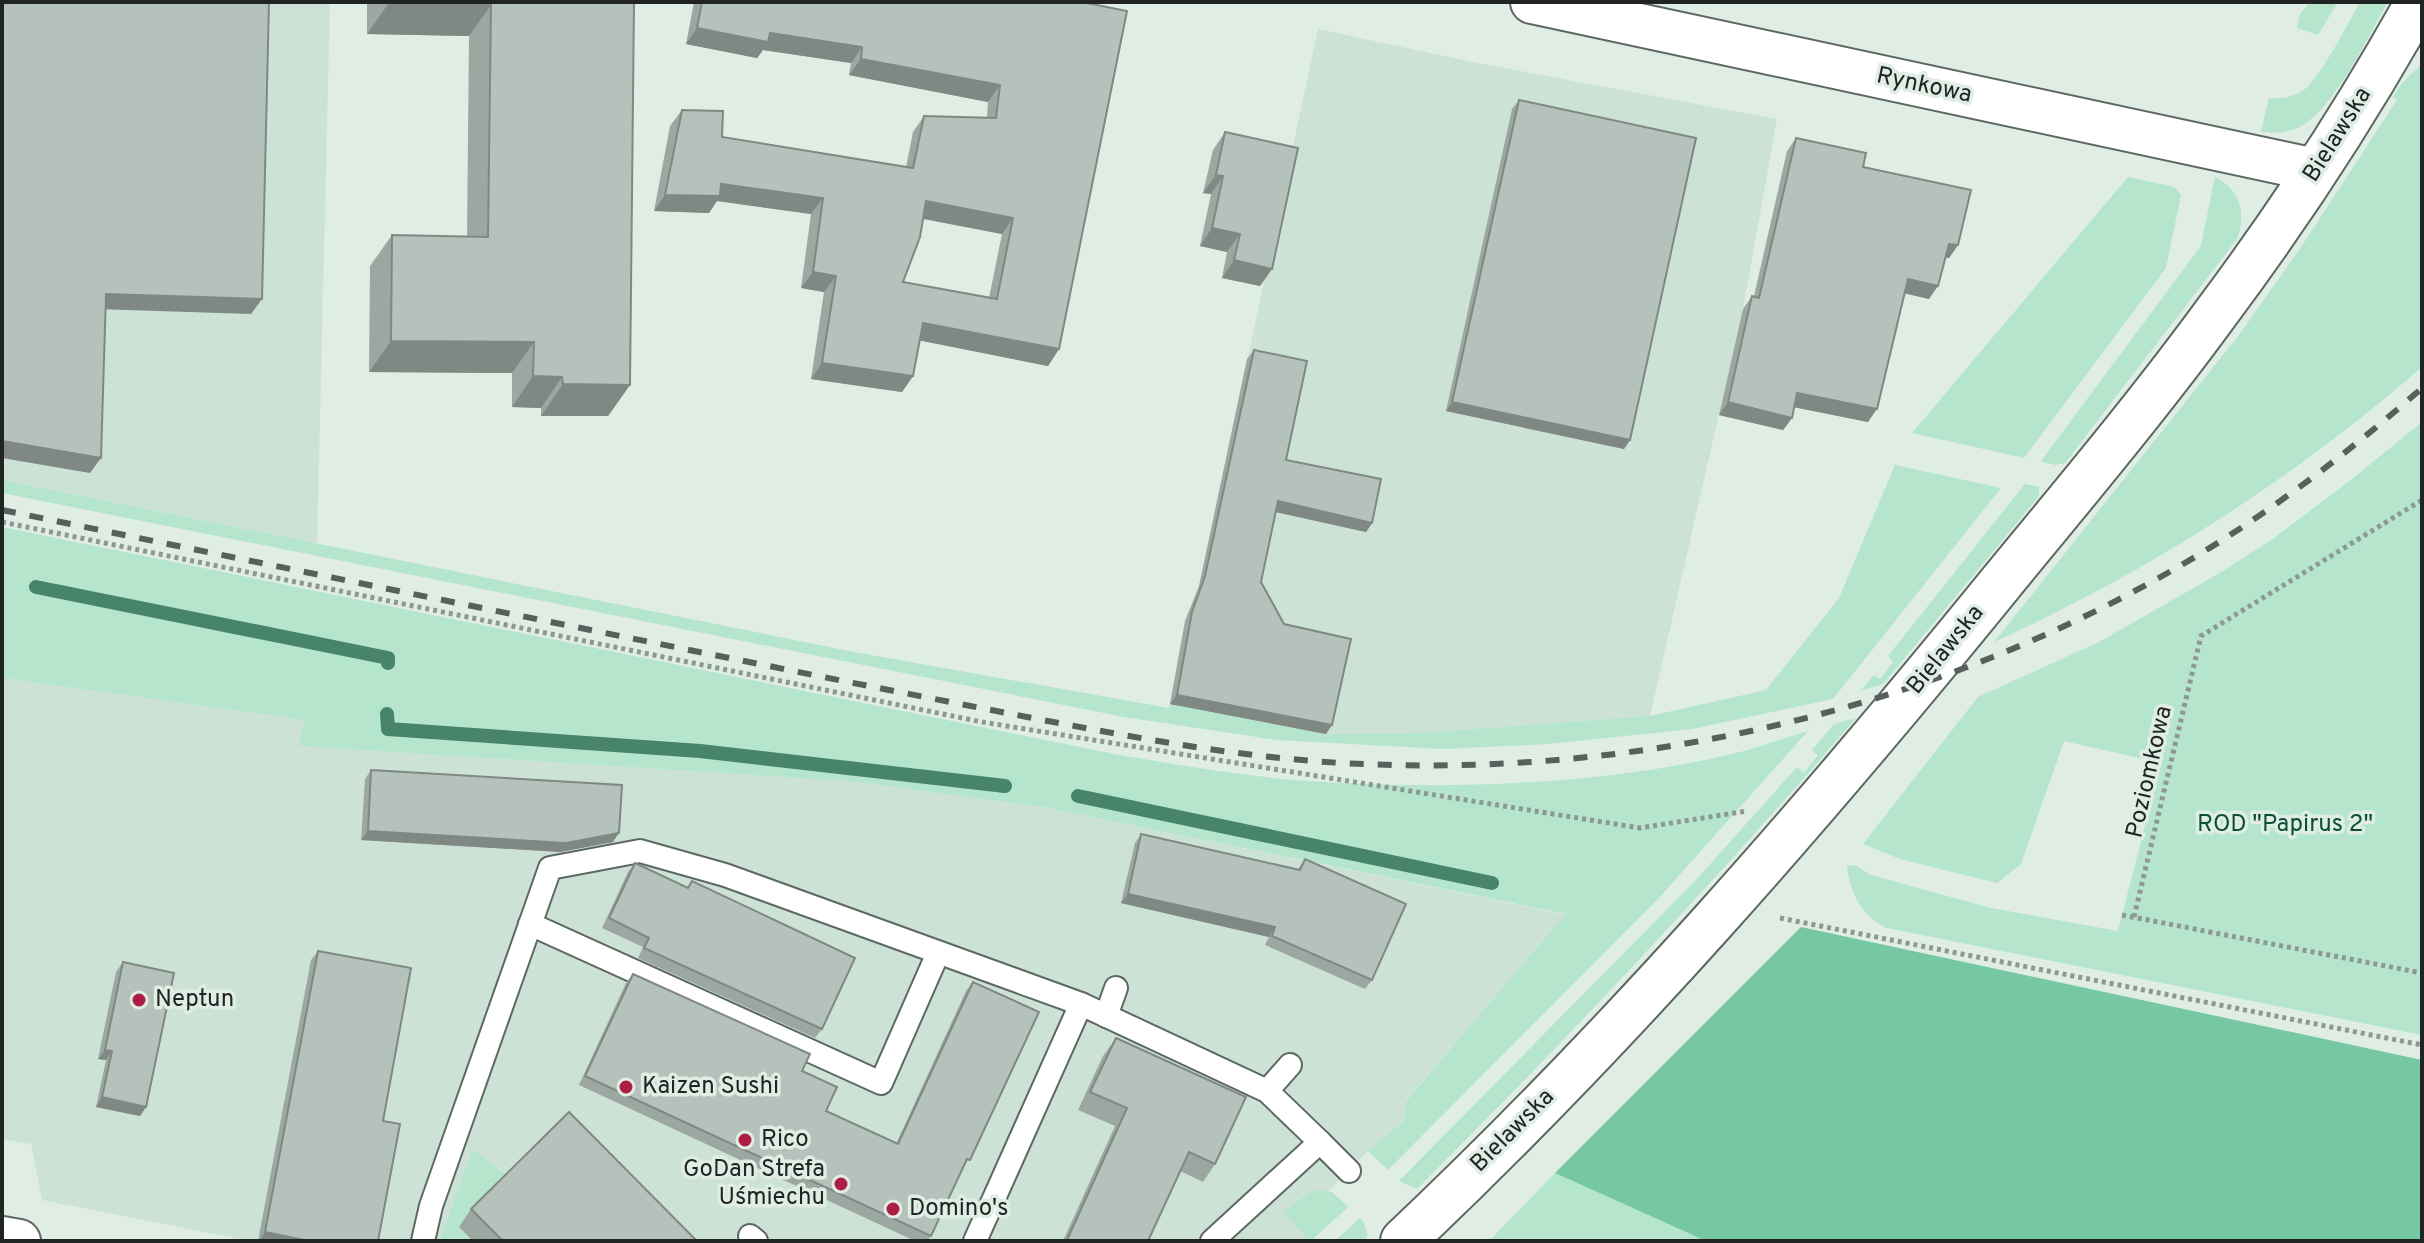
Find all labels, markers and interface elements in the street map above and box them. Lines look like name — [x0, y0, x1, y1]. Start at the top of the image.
street label: Rynkowa — [1874, 61, 1974, 111]
street label: Bielawska — [2297, 82, 2379, 188]
street label: Bielawska — [1901, 599, 1991, 701]
street label: Poziomkowa — [2120, 703, 2180, 841]
park label: ROD "Papirus 2" — [2197, 810, 2373, 840]
place label: Neptun — [155, 985, 234, 1015]
marker: Neptun — [130, 991, 148, 1009]
place label: Kaizen Sushi — [642, 1072, 779, 1102]
marker: Kaizen Sushi — [617, 1078, 635, 1096]
street label: Bielawska — [1465, 1083, 1561, 1179]
place label: Rico — [761, 1125, 809, 1155]
marker: Rico — [736, 1131, 754, 1149]
place label: GoDan Strefa Uśmiechu — [683, 1155, 825, 1213]
marker: GoDan Strefa Uśmiechu — [832, 1175, 850, 1193]
place label: Domino's — [909, 1194, 1008, 1224]
marker: Domino's — [884, 1200, 902, 1218]

